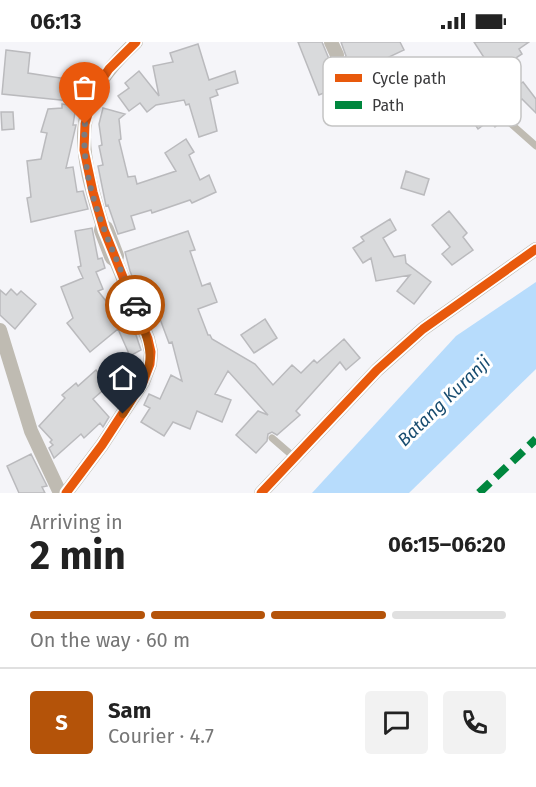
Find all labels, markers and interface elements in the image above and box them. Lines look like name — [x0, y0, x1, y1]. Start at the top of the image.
text: 06:13 — [30, 8, 81, 35]
legend — [323, 57, 521, 126]
pin — [59, 62, 110, 124]
text: Cycle path — [372, 69, 446, 88]
icon: bag — [68, 71, 101, 104]
text: Path — [372, 96, 404, 115]
courier — [105, 275, 165, 335]
icon: car — [119, 289, 152, 322]
water label: Batang Kuranji — [393, 351, 495, 451]
pin — [97, 352, 148, 414]
icon: home — [106, 361, 139, 394]
text: Arriving in — [30, 510, 123, 534]
text: 06:15–06:20 — [388, 531, 506, 558]
text: 2 min — [30, 533, 126, 579]
text: On the way · 60 m — [30, 628, 190, 652]
button: chat — [365, 691, 428, 754]
button: phone — [443, 691, 506, 754]
text: Sam — [108, 697, 151, 724]
text: S — [55, 709, 68, 736]
text: Courier · 4.7 — [108, 724, 214, 748]

